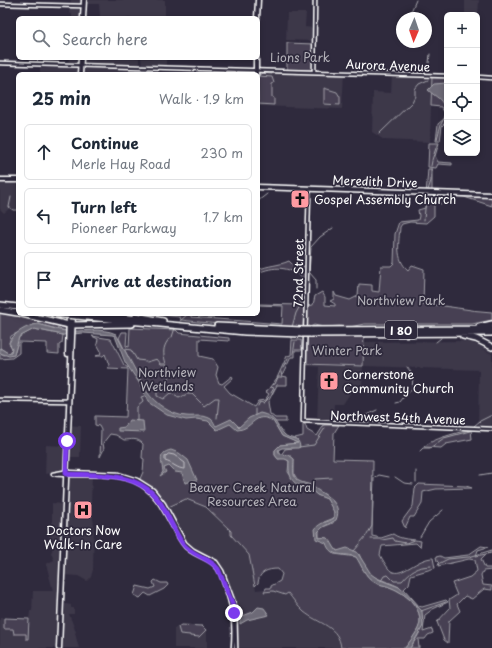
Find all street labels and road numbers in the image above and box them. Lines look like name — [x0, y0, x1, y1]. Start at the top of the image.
street label: Aurora Avenue — [345, 55, 431, 75]
street label: Meredith Drive — [332, 171, 418, 191]
street label: 72nd Street — [288, 238, 308, 308]
road number: I 80 — [385, 321, 417, 339]
street label: Northwest 54th Avenue — [330, 406, 467, 428]

